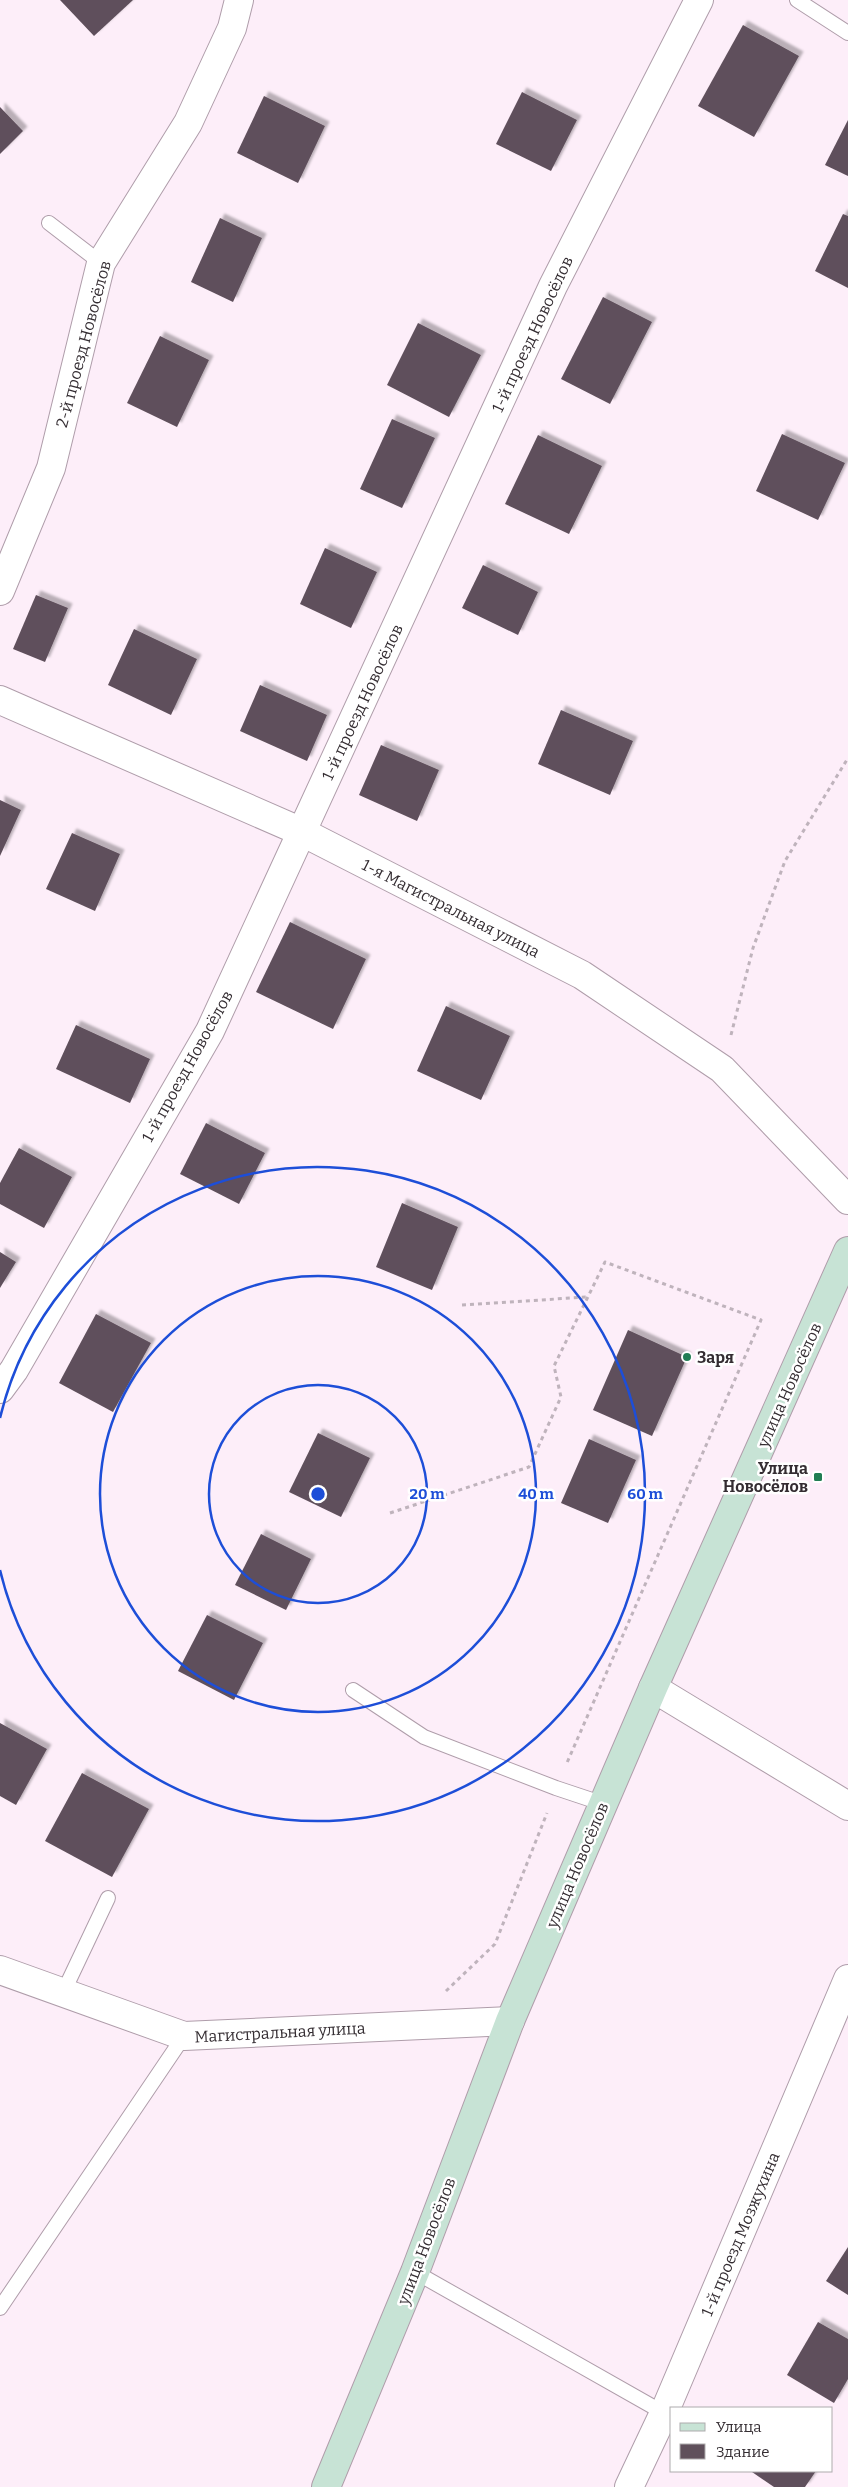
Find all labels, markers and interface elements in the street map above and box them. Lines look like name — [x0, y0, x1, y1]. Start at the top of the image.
street label: 1-й проезд Новосёлов — [488, 253, 577, 415]
street label: 2-й проезд Новосёлов — [52, 259, 115, 430]
street label: 1-й проезд Новосёлов — [318, 621, 407, 783]
street label: 1-я Магистральная улица — [359, 855, 543, 962]
street label: 1-й проезд Новосёлов — [138, 987, 237, 1145]
street label: улица Новосёлов — [753, 1320, 825, 1451]
place label: Заря — [697, 1348, 734, 1367]
marker: Заря — [681, 1351, 693, 1363]
place label: Улица Новосёлов — [723, 1459, 808, 1496]
marker: Улица Новосёлов — [812, 1471, 824, 1483]
centre of rings — [309, 1485, 327, 1503]
text: 20 m — [410, 1485, 445, 1503]
text: 40 m — [518, 1485, 555, 1503]
text: 60 m — [627, 1485, 663, 1503]
street label: улица Новосёлов — [542, 1800, 612, 1932]
street label: Магистральная улица — [194, 2019, 366, 2046]
street label: 1-й проезд Мозжухина — [697, 2149, 784, 2319]
street label: улица Новосёлов — [393, 2175, 459, 2308]
legend — [670, 2407, 833, 2472]
text: Улица — [716, 2418, 762, 2436]
text: Здание — [716, 2443, 770, 2461]

